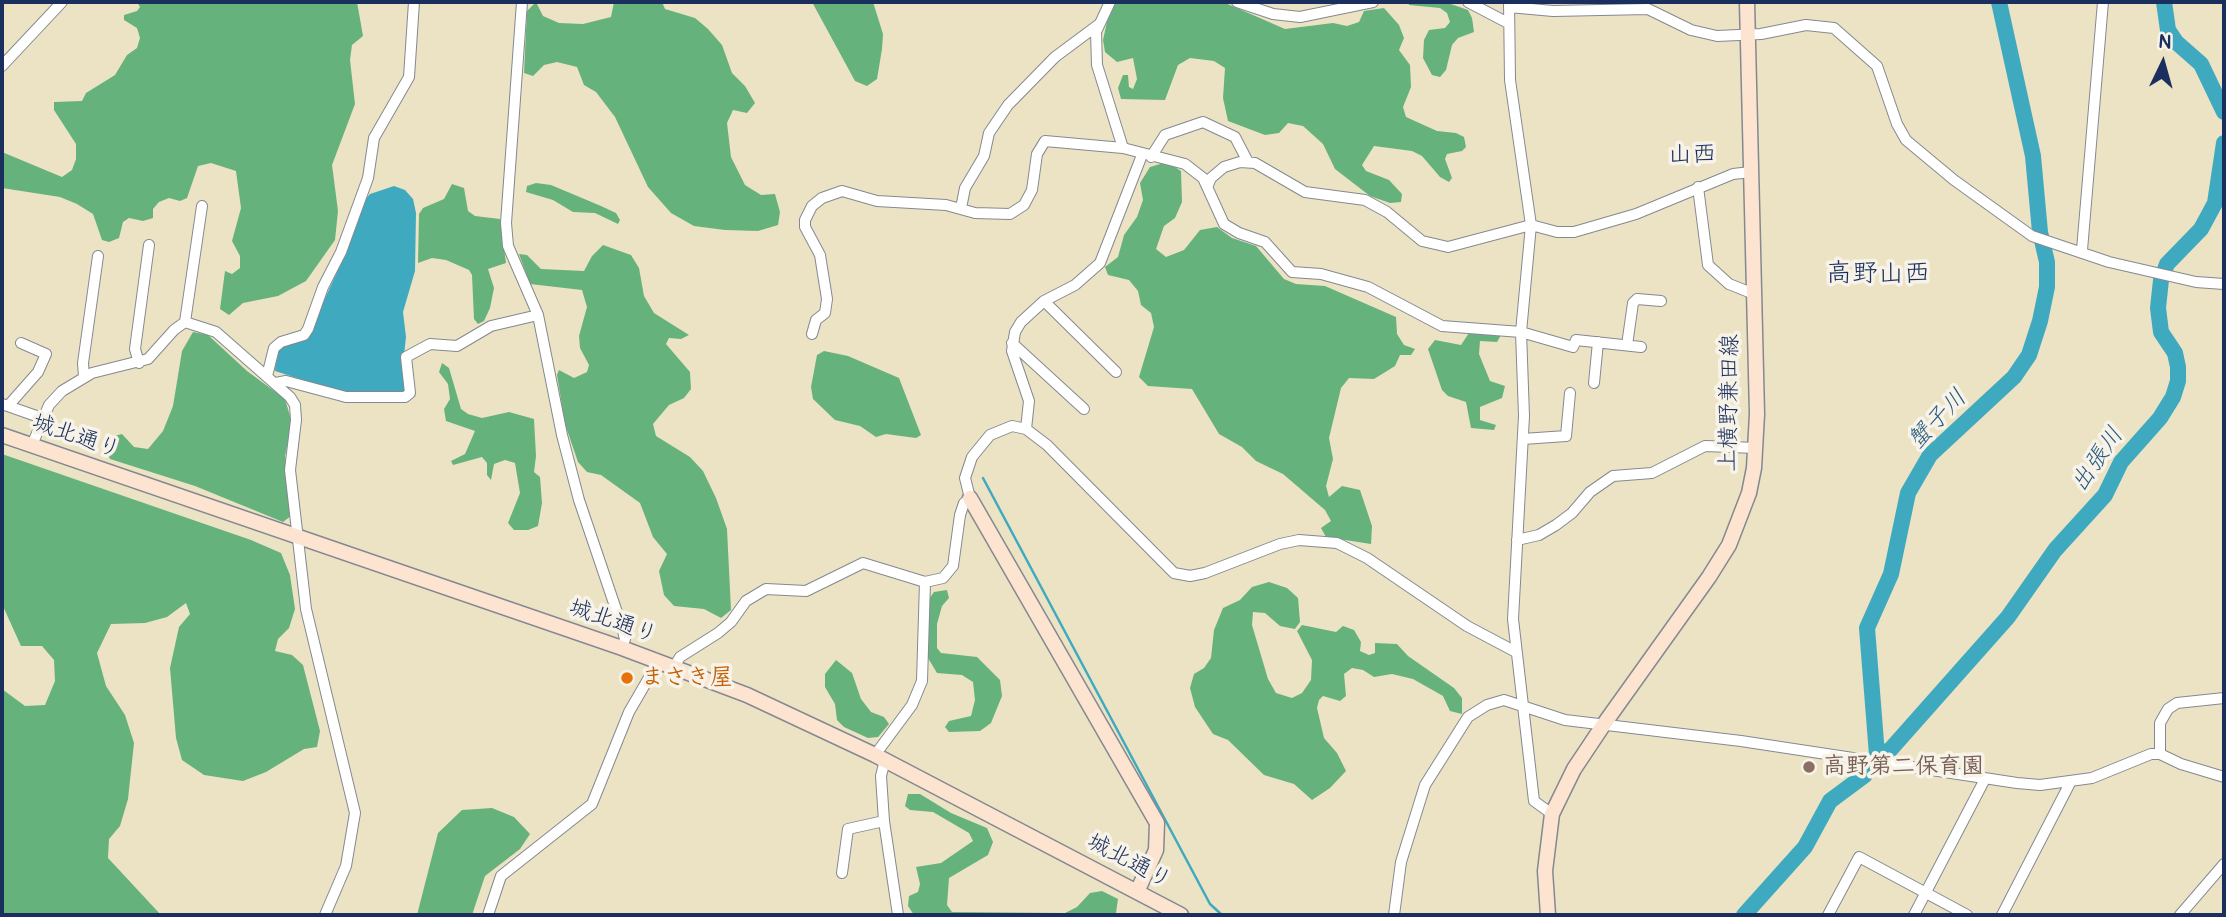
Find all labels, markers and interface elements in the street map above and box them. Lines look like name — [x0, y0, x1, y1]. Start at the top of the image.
north arrow — [2128, 28, 2198, 98]
text: N — [2157, 30, 2172, 55]
district label: 山西 — [1668, 141, 1716, 169]
district label: 高野山西 — [1826, 258, 1930, 290]
street label: 上横野兼田線 — [1715, 334, 1745, 472]
water label: 蟹子川 — [1903, 384, 1973, 456]
street label: 城北通り — [28, 409, 124, 465]
water label: 出張川 — [2066, 422, 2130, 498]
street label: 城北通り — [565, 594, 661, 650]
place label: まさき屋 — [641, 664, 733, 692]
marker: まさき屋 — [619, 670, 635, 686]
place label: 高野第二保育園 — [1823, 753, 1984, 781]
marker: 高野第二保育園 — [1801, 759, 1817, 775]
street label: 城北通り — [1082, 828, 1176, 896]

